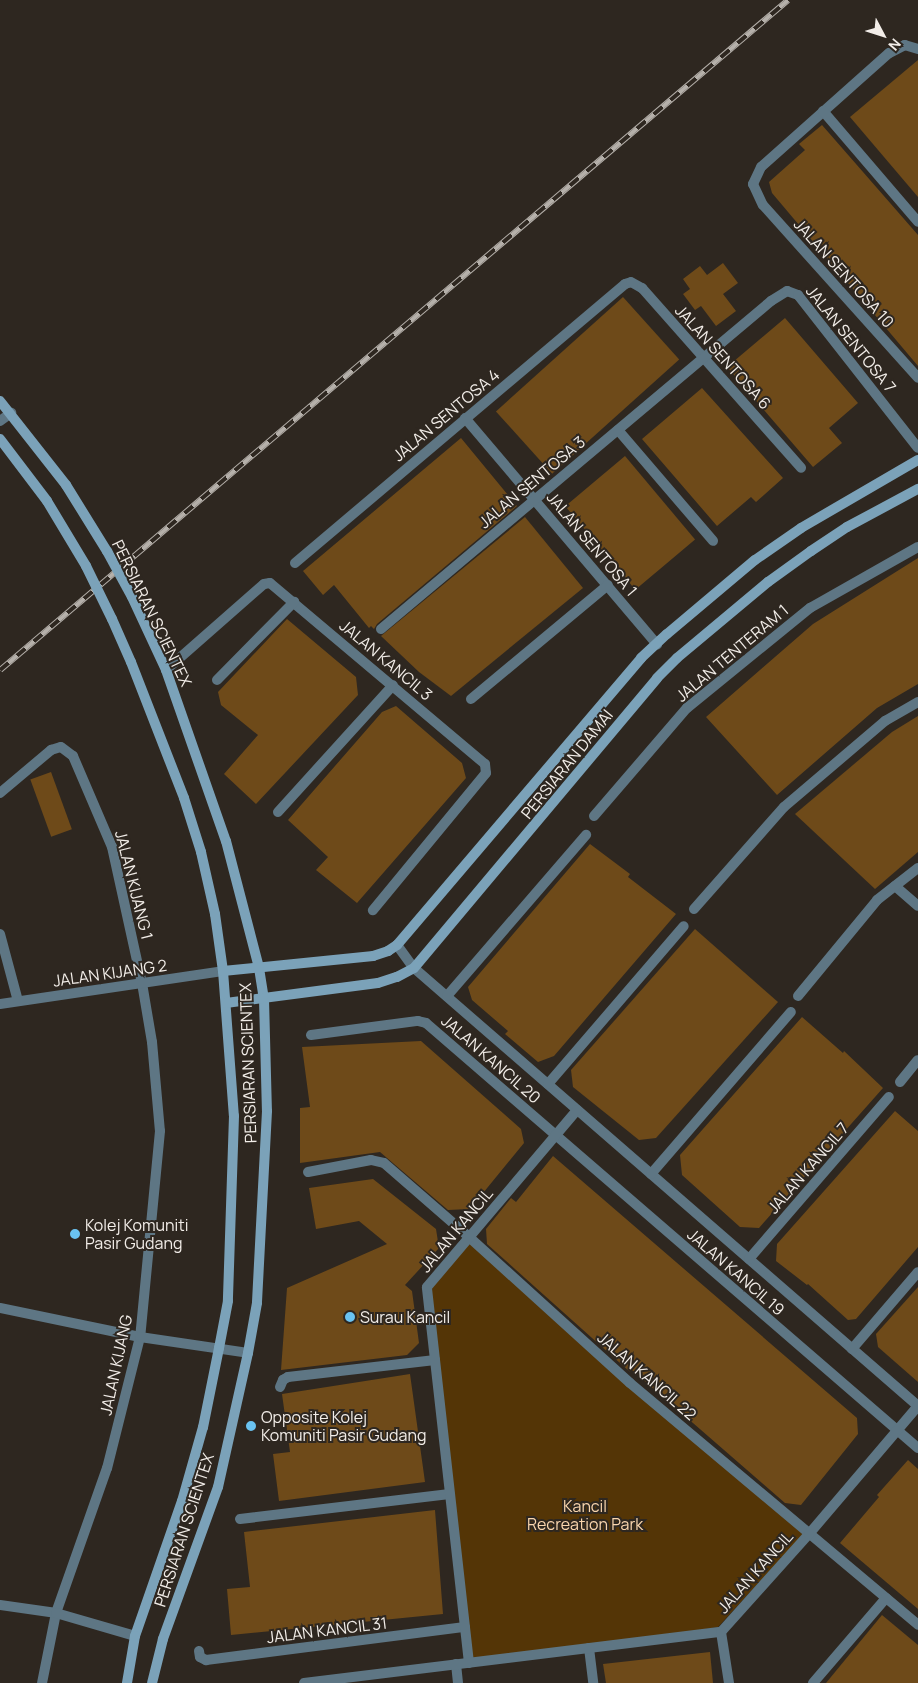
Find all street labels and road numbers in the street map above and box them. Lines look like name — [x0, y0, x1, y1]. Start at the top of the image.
street label: JALAN SENTOSA 10 — [790, 215, 898, 331]
street label: JALAN SENTOSA 7 — [802, 282, 900, 396]
street label: JALAN SENTOSA 6 — [671, 301, 775, 413]
street label: JALAN SENTOSA 4 — [389, 365, 503, 465]
street label: JALAN SENTOSA 3 — [475, 432, 589, 532]
street label: JALAN SENTOSA 1 — [543, 488, 641, 600]
street label: PERSIARAN SCIENTEX — [108, 537, 196, 689]
street label: JALAN TENTERAM 1 — [672, 600, 792, 706]
street label: JALAN KANCIL 3 — [336, 615, 436, 705]
street label: PERSIARAN DAMAI — [517, 706, 617, 822]
street label: JALAN KIJANG 1 — [111, 828, 157, 942]
street label: JALAN KIJANG 2 — [52, 956, 168, 990]
street label: PERSIARAN SCIENTEX — [236, 982, 260, 1144]
street label: JALAN KANCIL 20 — [437, 1011, 545, 1107]
street label: JALAN KANCIL 7 — [763, 1118, 853, 1218]
street label: JALAN KANCIL — [415, 1184, 497, 1276]
street label: JALAN KANCIL 19 — [683, 1224, 789, 1320]
street label: JALAN KIJANG — [96, 1313, 136, 1417]
street label: JALAN KANCIL 22 — [594, 1328, 700, 1424]
street label: PERSIARAN SCIENTEX — [150, 1451, 218, 1609]
street label: JALAN KANCIL — [713, 1527, 797, 1617]
street label: JALAN KANCIL 31 — [265, 1613, 389, 1647]

